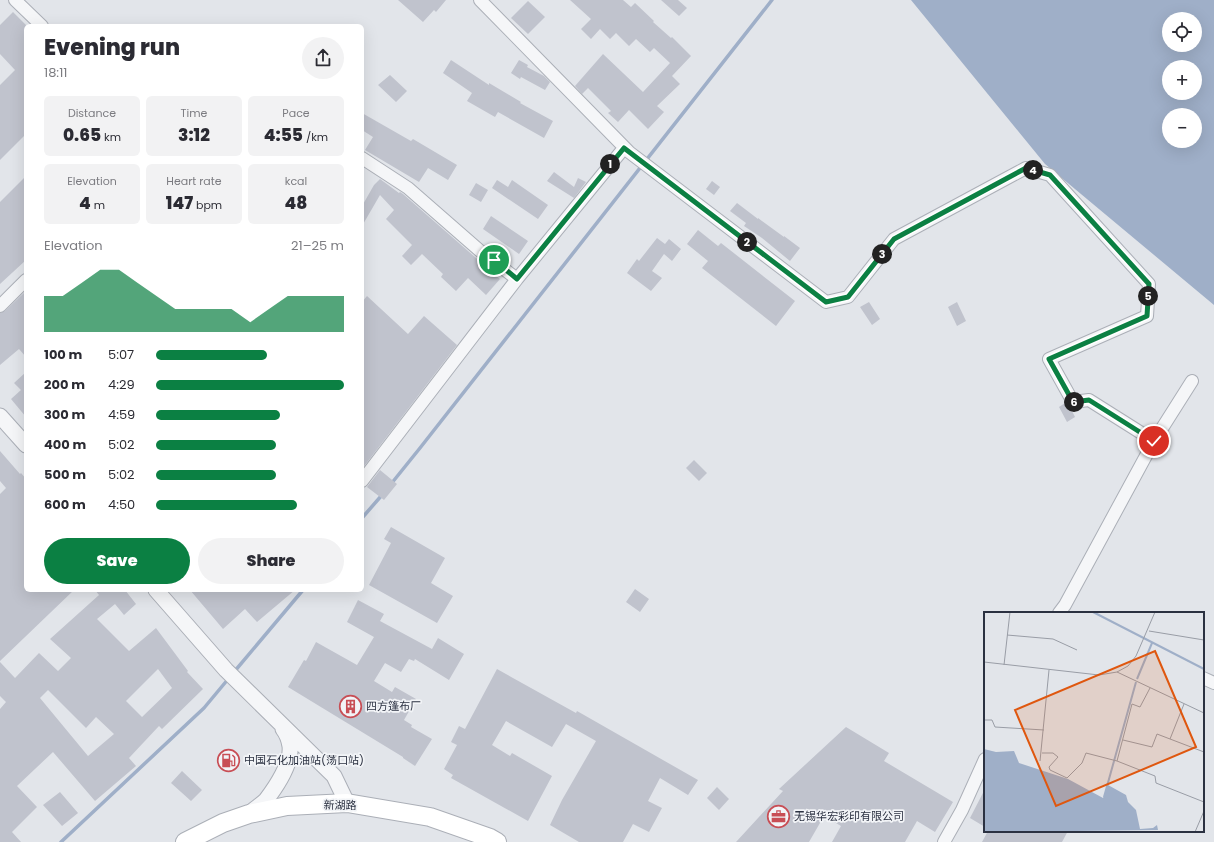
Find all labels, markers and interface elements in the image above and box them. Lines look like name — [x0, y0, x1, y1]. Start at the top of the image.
map controls — [1162, 12, 1202, 148]
button: locate — [1162, 12, 1202, 52]
text: Evening run — [44, 32, 180, 63]
button: share — [302, 37, 344, 79]
button: + — [1162, 60, 1202, 100]
text: 18:11 — [44, 63, 67, 82]
text: Distance — [68, 105, 116, 121]
text: Time — [181, 105, 207, 121]
text: Pace — [282, 105, 310, 121]
button: − — [1162, 108, 1202, 148]
text: 0.65 — [63, 123, 101, 147]
text: 3:12 — [178, 123, 210, 147]
text: 4:55 — [264, 123, 303, 147]
text: km — [101, 129, 121, 145]
text: /km — [303, 129, 328, 145]
pin: 1 — [600, 154, 620, 174]
text: 1 — [608, 156, 612, 172]
pin: 4 — [1023, 160, 1043, 180]
text: 4 — [1029, 162, 1037, 178]
text: Elevation — [67, 173, 117, 189]
text: Heart rate — [166, 173, 222, 189]
text: kcal — [285, 173, 307, 189]
text: 4 — [79, 191, 91, 215]
text: 147 — [166, 191, 193, 215]
text: 48 — [285, 191, 307, 215]
text: m — [91, 197, 105, 213]
text: bpm — [193, 197, 222, 213]
pin: 2 — [737, 232, 757, 252]
text: 2 — [744, 234, 750, 250]
text: Elevation — [44, 236, 103, 255]
text: 21–25 m — [291, 236, 344, 255]
pin — [477, 243, 511, 277]
pin: 3 — [872, 244, 892, 264]
text: 3 — [879, 246, 885, 262]
icon: arrive — [483, 249, 505, 271]
pin: 5 — [1138, 286, 1158, 306]
text: 5 — [1144, 288, 1152, 304]
text: 100 m — [44, 345, 82, 364]
text: 5:07 — [108, 345, 134, 364]
text: 200 m — [44, 375, 85, 394]
text: 4:29 — [108, 375, 135, 394]
pin: 6 — [1064, 392, 1084, 412]
text: 6 — [1070, 394, 1078, 410]
text: 300 m — [44, 405, 85, 424]
text: 4:59 — [108, 405, 135, 424]
pin — [1137, 424, 1171, 458]
icon: check — [1143, 430, 1165, 452]
text: 400 m — [44, 435, 86, 454]
text: 5:02 — [108, 435, 135, 454]
text: 500 m — [44, 465, 86, 484]
text: 5:02 — [108, 465, 135, 484]
text: 600 m — [44, 495, 86, 514]
text: 4:50 — [108, 495, 135, 514]
button: Save — [44, 538, 190, 584]
button: Share — [198, 538, 344, 584]
inset map — [984, 612, 1204, 832]
building icon: 四方篷布厂 — [337, 693, 363, 719]
place label: 四方篷布厂 — [366, 698, 421, 714]
fuel station icon: 中国石化加油站(荡口站) — [215, 747, 241, 773]
place label: 中国石化加油站(荡口站) — [244, 752, 364, 768]
street label: 新湖路 — [323, 797, 357, 813]
office icon: 无锡华宏彩印有限公司 — [765, 803, 791, 829]
place label: 无锡华宏彩印有限公司 — [794, 808, 904, 824]

